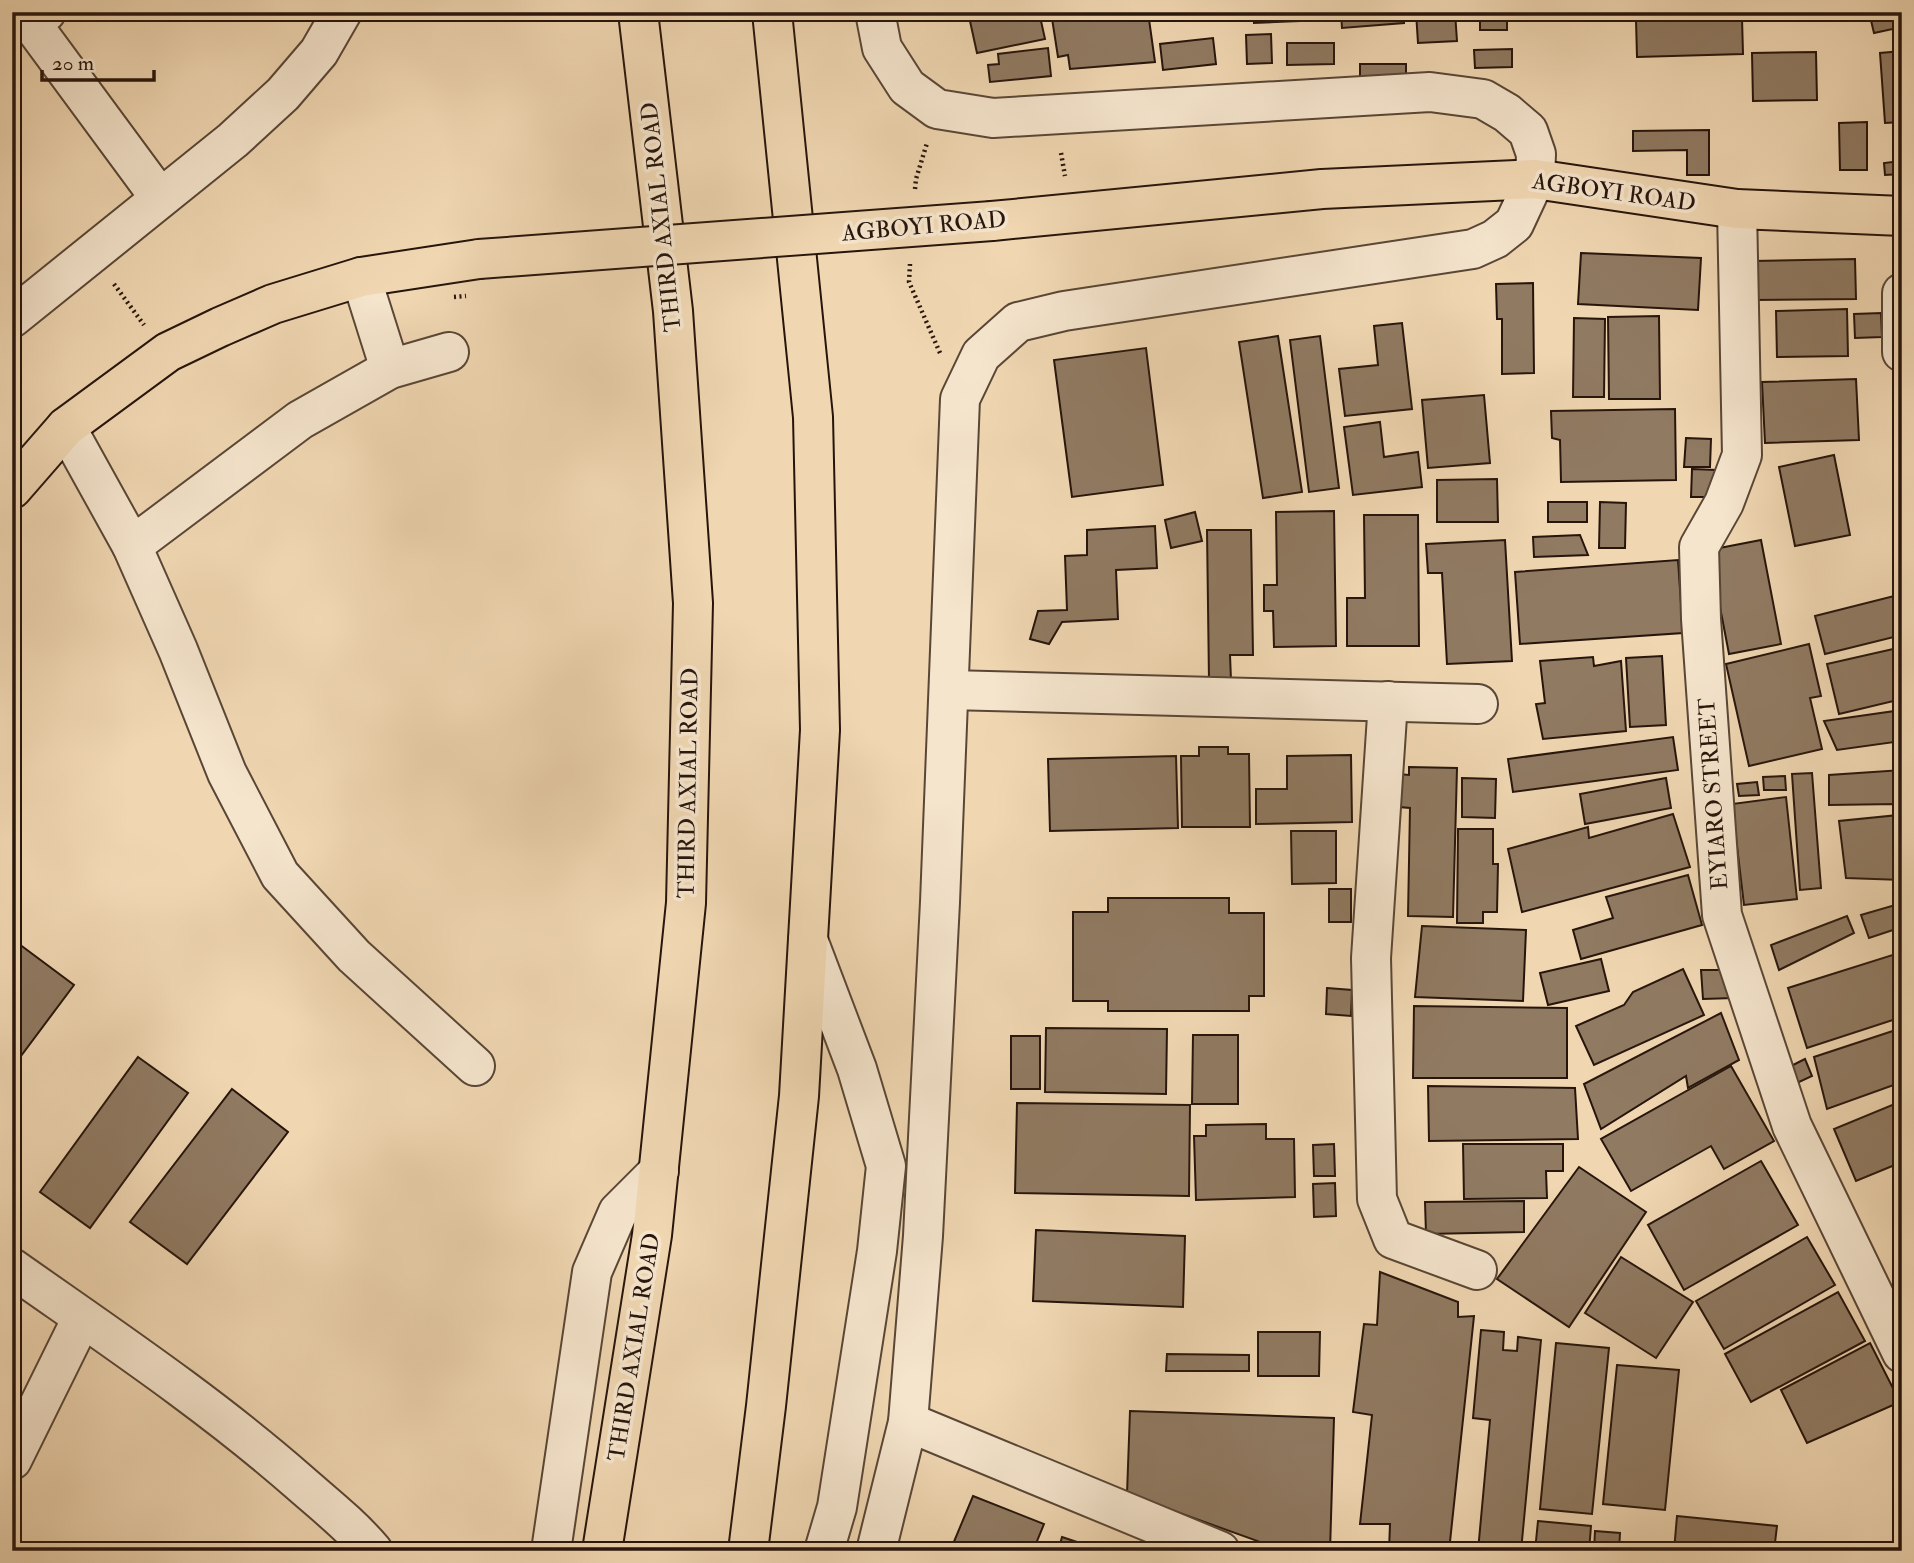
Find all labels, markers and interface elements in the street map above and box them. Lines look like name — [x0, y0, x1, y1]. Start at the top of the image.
scale bar — [42, 38, 154, 82]
text: 20 m — [52, 50, 94, 77]
street label: THIRD AXIAL ROAD — [635, 101, 687, 333]
street label: AGBOYI ROAD — [1529, 166, 1698, 218]
street label: AGBOYI ROAD — [840, 204, 1007, 248]
street label: THIRD AXIAL ROAD — [671, 667, 705, 899]
street label: EYIARO STREET — [1692, 697, 1734, 891]
street label: THIRD AXIAL ROAD — [602, 1231, 666, 1463]

